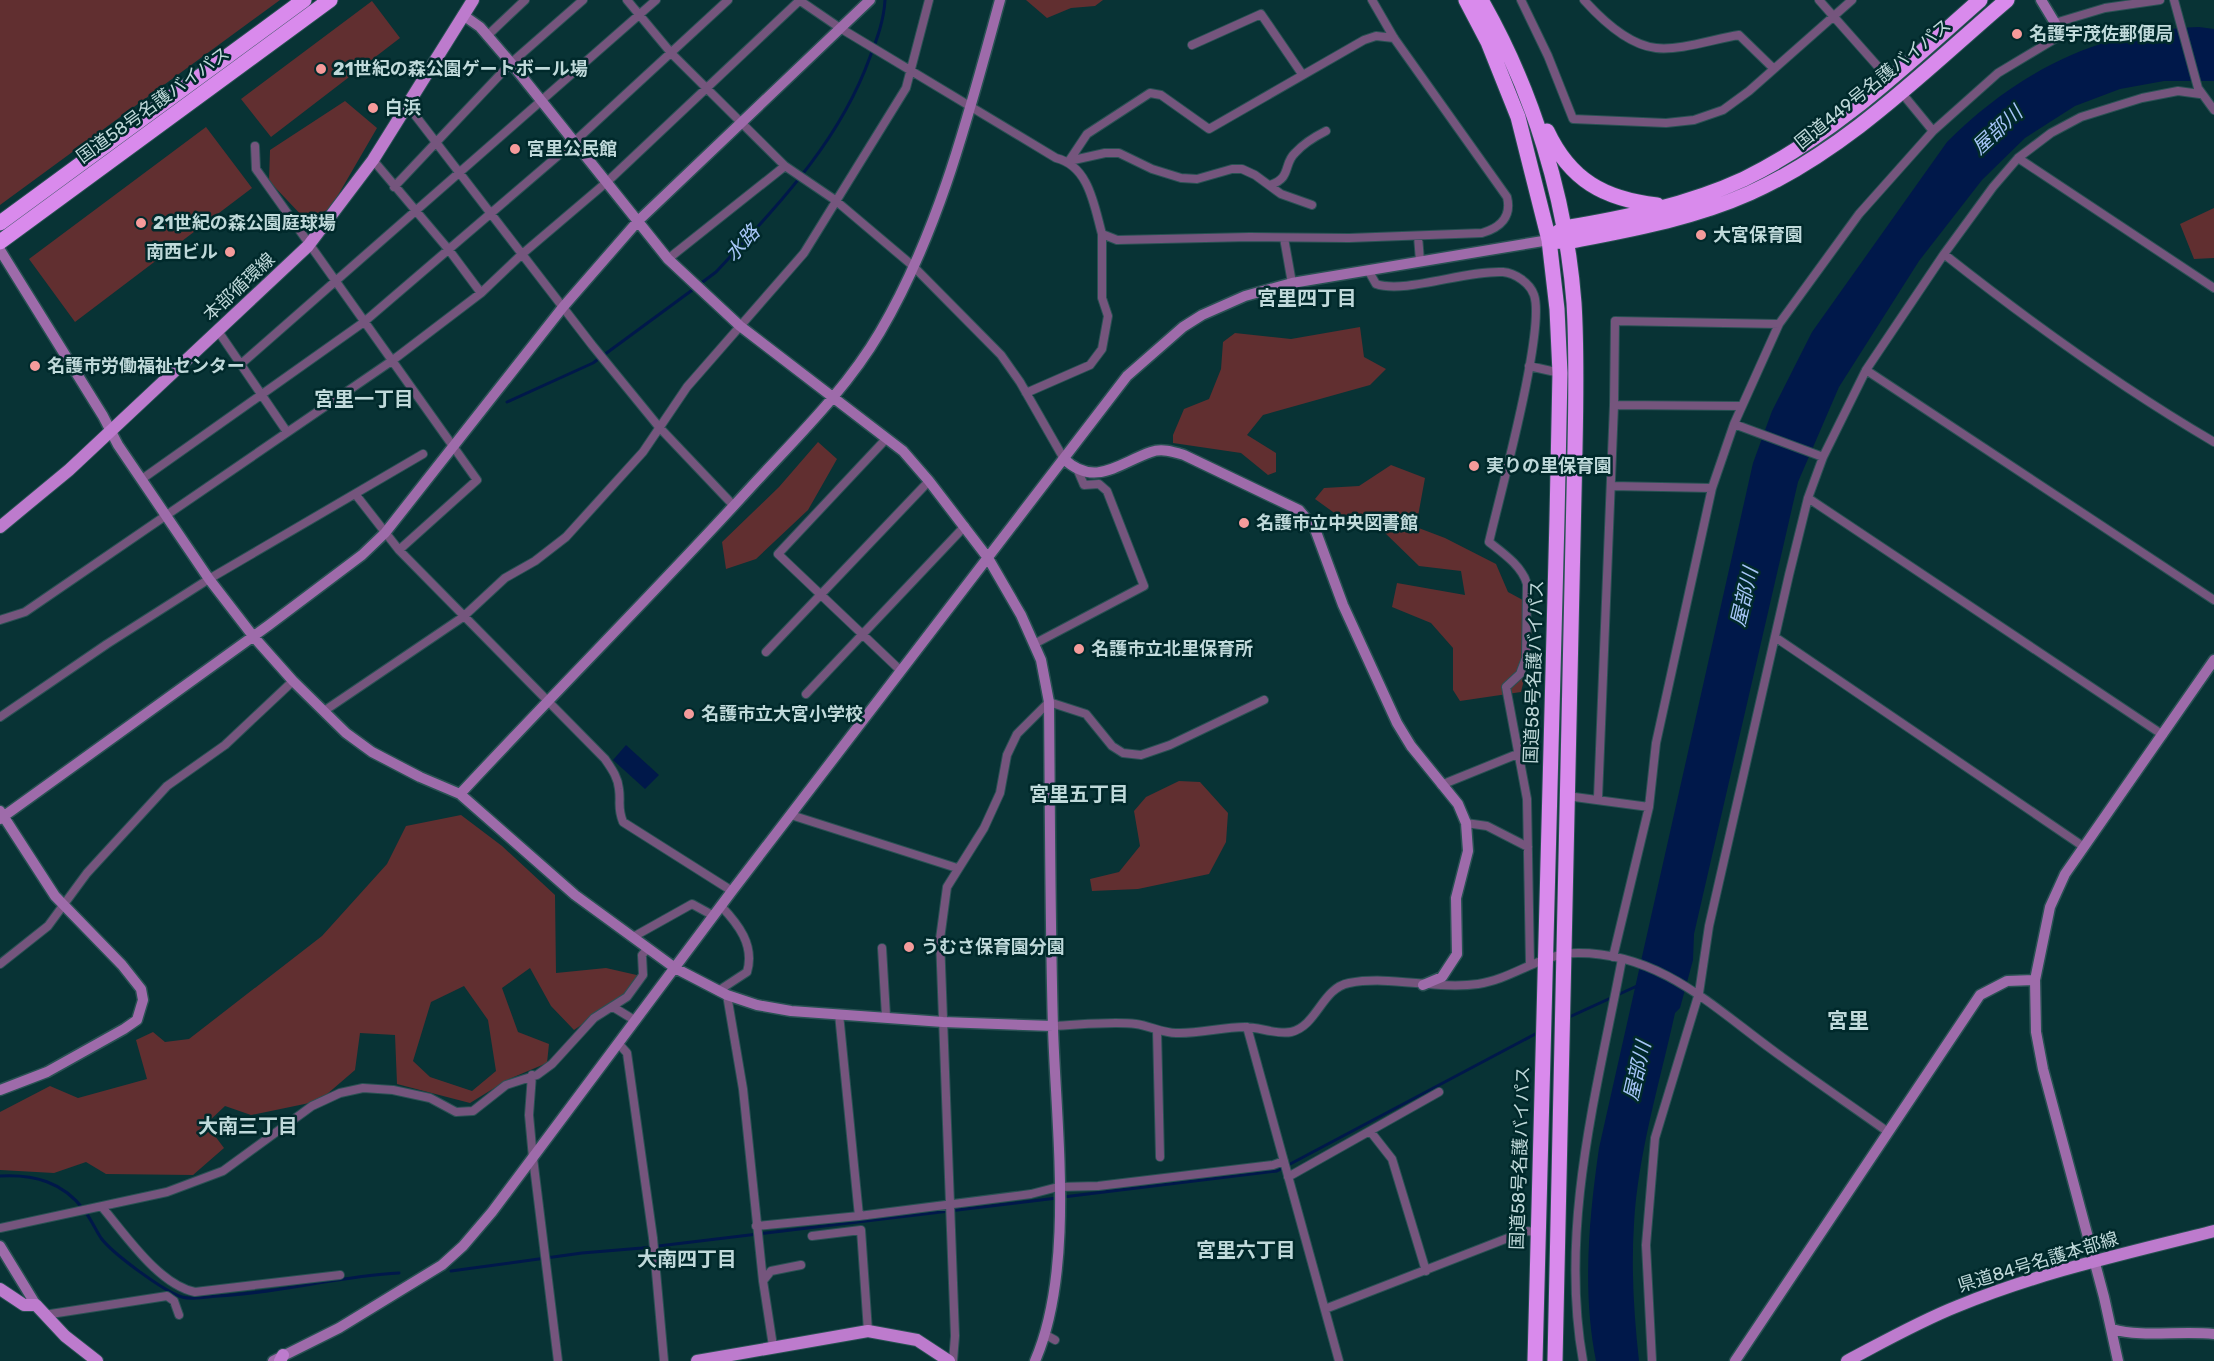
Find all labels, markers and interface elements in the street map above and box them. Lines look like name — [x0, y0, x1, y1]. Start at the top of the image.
street label: 国道449号名護バイパス — [1790, 14, 1956, 154]
place label: 名護宇茂佐郵便局 — [2029, 23, 2173, 45]
marker: 名護宇茂佐郵便局 — [2010, 27, 2024, 41]
street label: 国道58号名護バイパス — [72, 42, 234, 168]
place label: 21世紀の森公園ゲートボール場 — [333, 58, 588, 80]
marker: 21世紀の森公園ゲートボール場 — [314, 62, 328, 76]
place label: 白浜 — [385, 97, 421, 119]
water label: 屋部川 — [1967, 99, 2029, 159]
marker: 白浜 — [366, 101, 380, 115]
place label: 宮里公民館 — [527, 138, 617, 160]
marker: 宮里公民館 — [508, 142, 522, 156]
place label: 21世紀の森公園庭球場 — [153, 212, 336, 234]
marker: 21世紀の森公園庭球場 — [134, 216, 148, 230]
water label: 水路 — [720, 219, 766, 266]
place label: 大宮保育園 — [1713, 224, 1803, 246]
marker: 大宮保育園 — [1694, 228, 1708, 242]
place label: 南西ビル — [146, 241, 218, 263]
marker: 南西ビル — [223, 245, 237, 259]
street label: 本部循環線 — [199, 248, 279, 326]
district label: 宮里四丁目 — [1257, 286, 1357, 310]
place label: 名護市労働福祉センター — [47, 355, 245, 377]
marker: 名護市労働福祉センター — [28, 359, 42, 373]
district label: 宮里一丁目 — [314, 387, 414, 411]
place label: 実りの里保育園 — [1486, 455, 1612, 477]
marker: 実りの里保育園 — [1467, 459, 1481, 473]
place label: 名護市立中央図書館 — [1256, 512, 1418, 534]
marker: 名護市立中央図書館 — [1237, 516, 1251, 530]
water label: 屋部川 — [1726, 563, 1763, 629]
street label: 国道58号名護バイパス — [1520, 580, 1548, 764]
place label: 名護市立北里保育所 — [1091, 638, 1253, 660]
marker: 名護市立北里保育所 — [1072, 642, 1086, 656]
place label: 名護市立大宮小学校 — [701, 703, 863, 725]
marker: 名護市立大宮小学校 — [682, 707, 696, 721]
district label: 宮里五丁目 — [1029, 782, 1129, 806]
place label: うむさ保育園分園 — [921, 936, 1065, 958]
marker: うむさ保育園分園 — [902, 940, 916, 954]
district label: 宮里 — [1827, 1008, 1869, 1033]
water label: 屋部川 — [1619, 1037, 1656, 1103]
street label: 国道58号名護バイパス — [1506, 1066, 1534, 1250]
district label: 大南三丁目 — [198, 1114, 298, 1138]
street label: 県道84号名護本部線 — [1955, 1227, 2121, 1297]
district label: 宮里六丁目 — [1196, 1238, 1296, 1262]
district label: 大南四丁目 — [637, 1247, 737, 1271]

